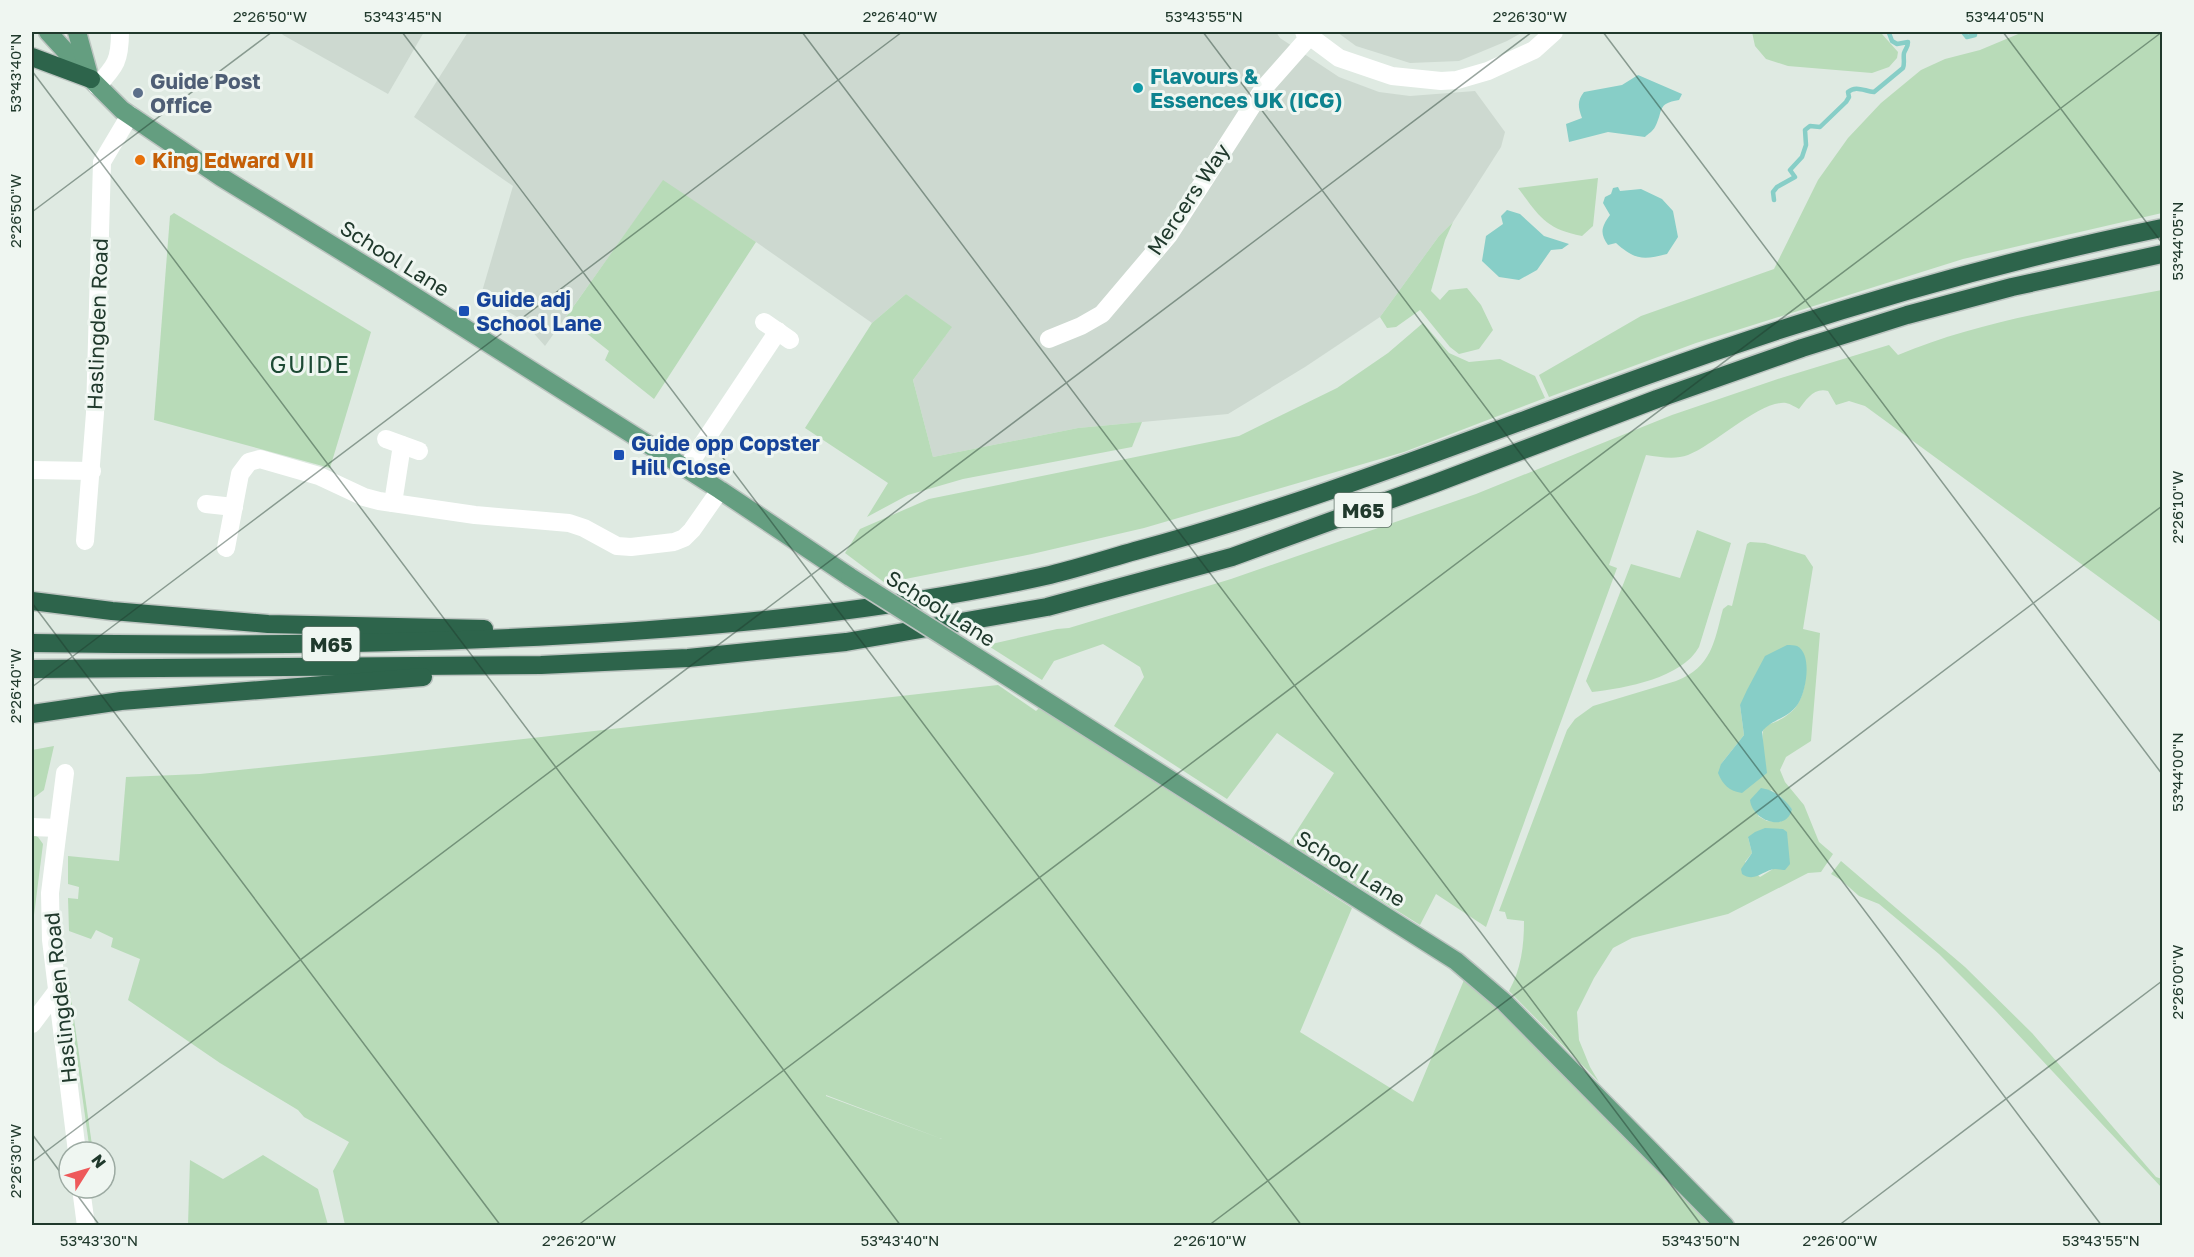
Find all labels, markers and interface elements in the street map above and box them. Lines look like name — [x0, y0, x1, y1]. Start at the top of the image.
text: 2°26'50"W — [233, 7, 307, 25]
text: 53°43'45"N — [364, 7, 442, 25]
text: 2°26'40"W — [863, 7, 937, 25]
text: 53°43'55"N — [1165, 7, 1243, 25]
text: 2°26'30"W — [1493, 7, 1567, 25]
text: 53°44'05"N — [1966, 7, 2044, 25]
text: 53°43'40"N — [6, 34, 24, 112]
place label: Flavours & Essences UK (ICG) — [1150, 63, 1342, 113]
place label: Guide Post Office — [150, 68, 261, 118]
marker: Flavours & Essences UK (ICG) — [1131, 81, 1145, 95]
marker: Guide Post Office — [131, 86, 145, 100]
street label: Mercers Way — [1141, 138, 1235, 260]
place label: King Edward VII — [152, 147, 314, 173]
marker: King Edward VII — [133, 153, 147, 167]
text: 2°26'50"W — [6, 174, 24, 248]
text: 53°44'05"N — [2168, 202, 2186, 280]
street label: School Lane — [335, 214, 455, 302]
street label: Haslingden Road — [81, 238, 113, 410]
place label: Guide adj School Lane — [476, 286, 602, 336]
marker: Guide adj School Lane — [457, 304, 471, 318]
district label: GUIDE — [270, 349, 350, 378]
place label: Guide opp Copster Hill Close — [631, 430, 820, 480]
marker: Guide opp Copster Hill Close — [612, 448, 626, 462]
text: 2°26'10"W — [2168, 471, 2186, 543]
road number: M65 — [1334, 493, 1392, 527]
street label: School Lane — [881, 564, 1001, 652]
road number: M65 — [302, 627, 360, 661]
text: 2°26'40"W — [6, 649, 24, 723]
text: 53°44'00"N — [2168, 732, 2186, 812]
street label: School Lane — [1291, 824, 1411, 912]
street label: Haslingden Road — [38, 911, 82, 1085]
text: 2°26'00"W — [2168, 945, 2186, 1019]
text: 2°26'30"W — [6, 1124, 24, 1198]
north arrow — [57, 1140, 117, 1200]
text: N — [87, 1150, 111, 1172]
text: 53°43'30"N — [60, 1231, 138, 1249]
text: 2°26'20"W — [542, 1231, 616, 1249]
text: 53°43'40"N — [861, 1231, 939, 1249]
text: 2°26'10"W — [1174, 1231, 1246, 1249]
text: 53°43'50"N — [1662, 1231, 1740, 1249]
text: 2°26'00"W — [1803, 1231, 1877, 1249]
text: 53°43'55"N — [2062, 1231, 2140, 1249]

